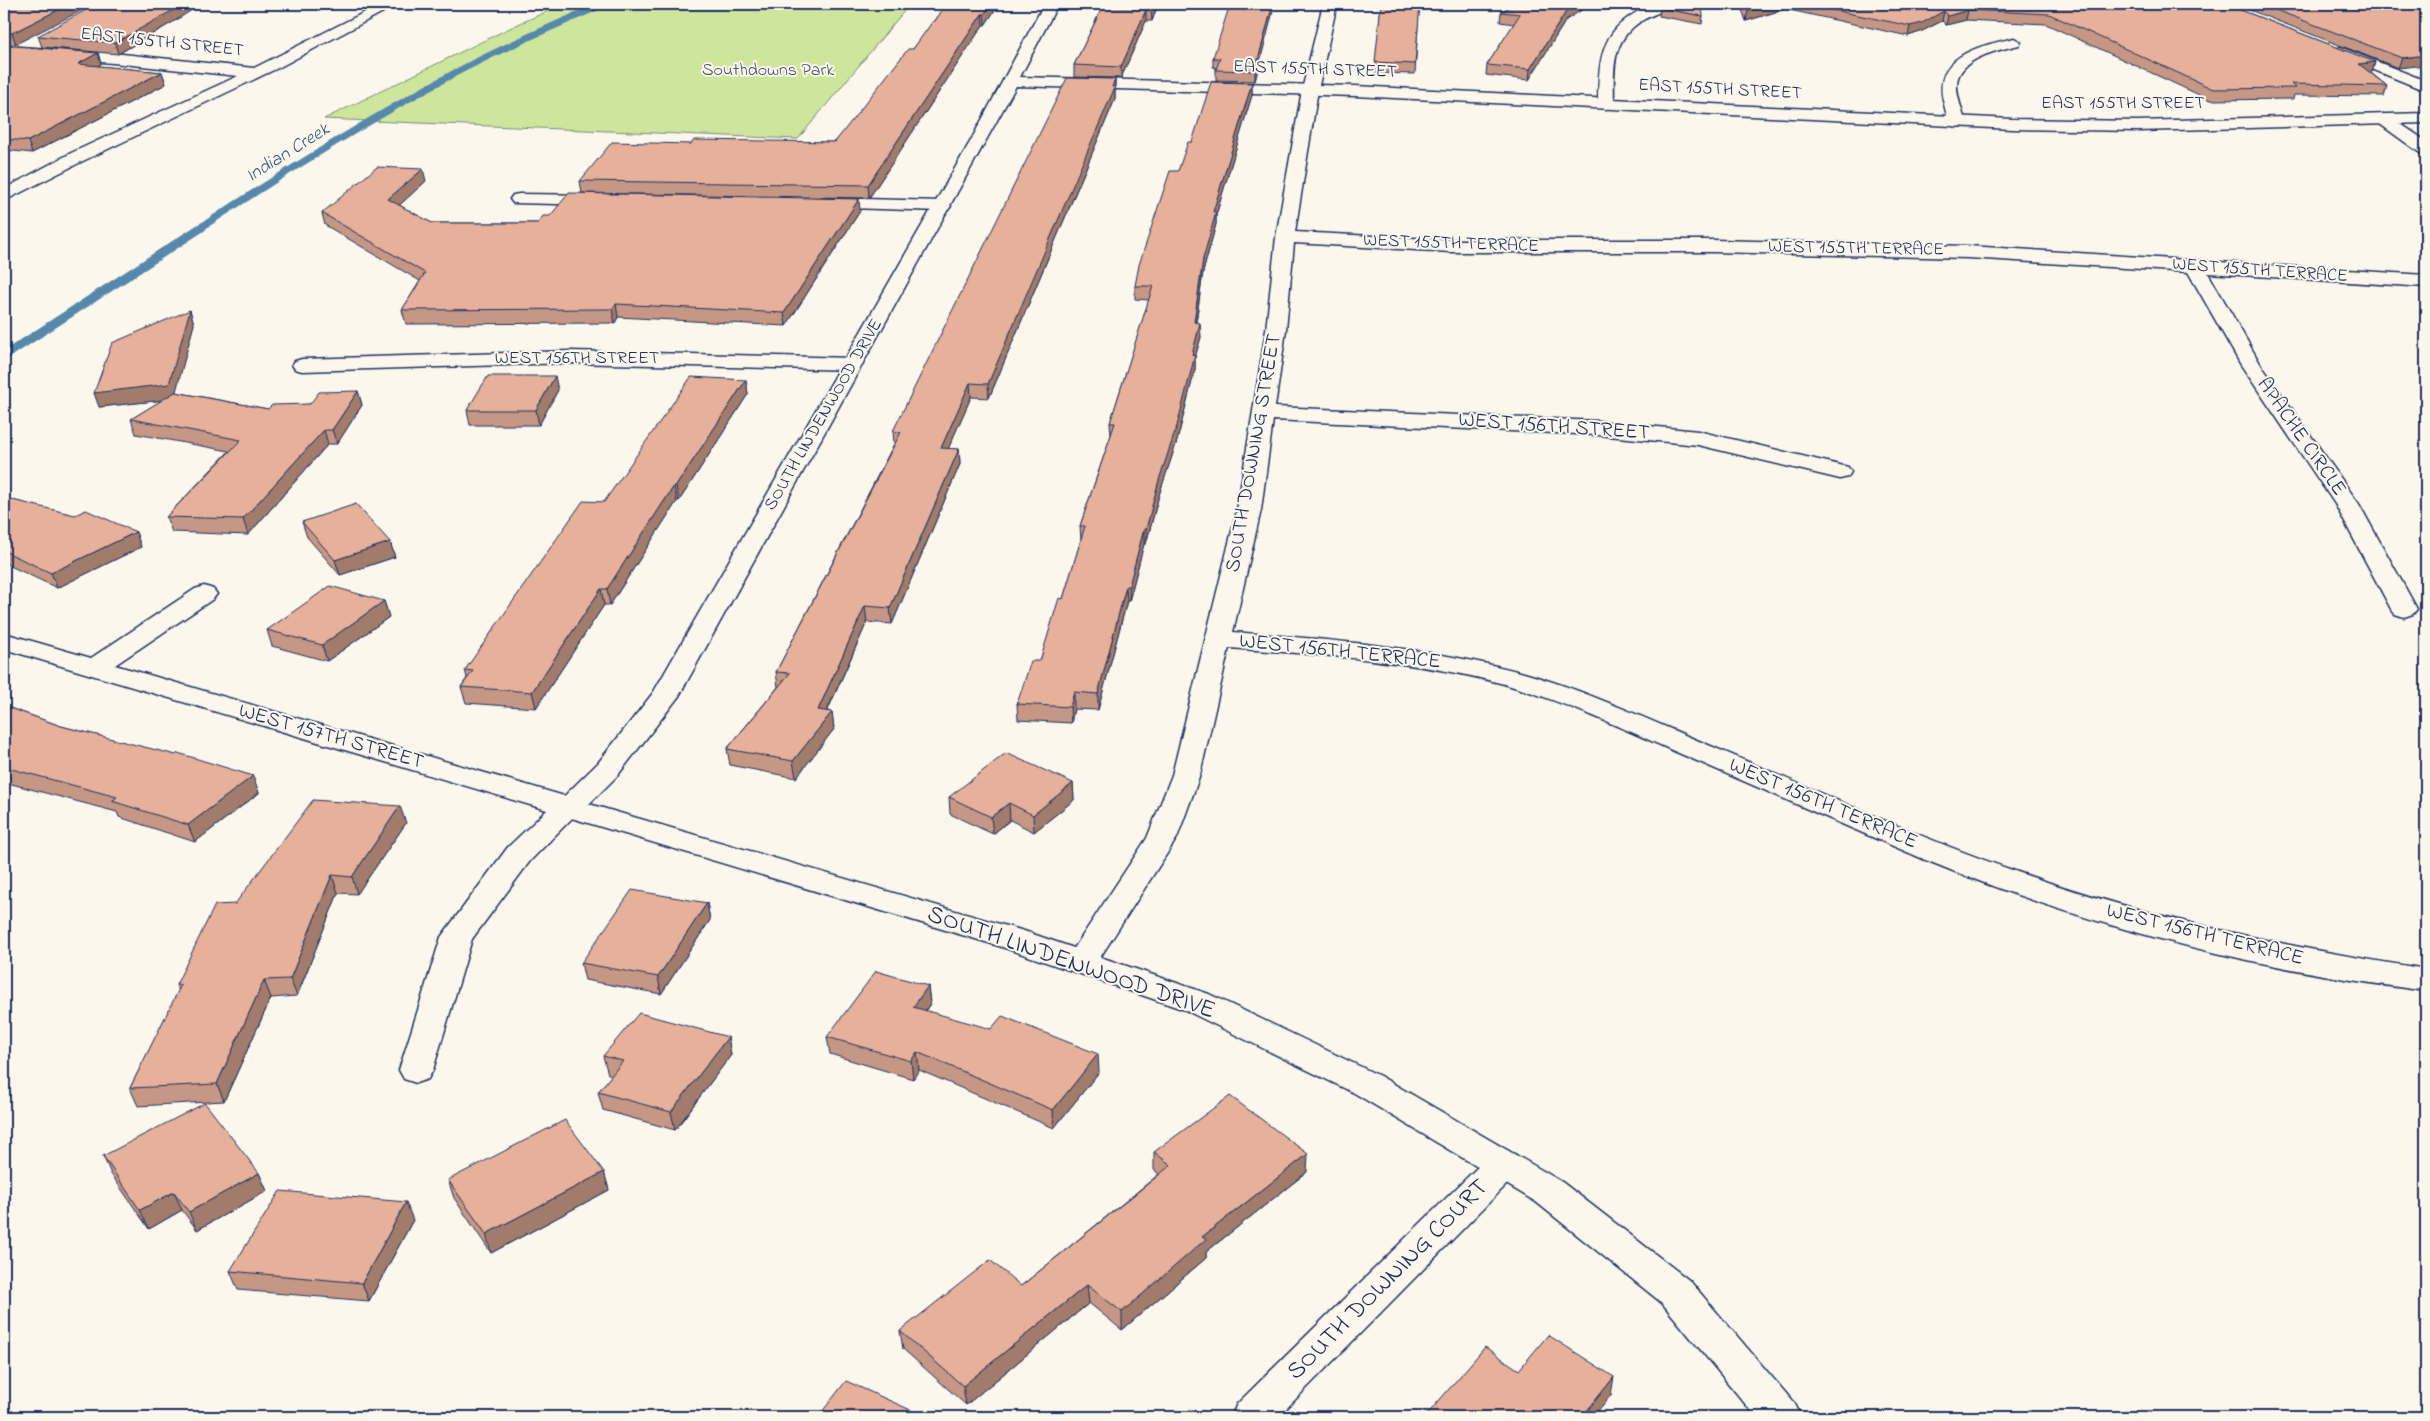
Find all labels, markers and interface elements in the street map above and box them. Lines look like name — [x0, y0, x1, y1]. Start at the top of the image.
street label: EAST 155TH STREET — [79, 22, 245, 64]
street label: EAST 155TH STREET — [1233, 54, 1397, 86]
park label: Southdowns Park — [702, 58, 834, 84]
street label: EAST 155TH STREET — [1637, 73, 1803, 107]
street label: EAST 155TH STREET — [2041, 91, 2205, 117]
water label: Indian Creek — [241, 116, 336, 189]
street label: WEST 155TH TERRACE — [1363, 228, 1539, 260]
street label: WEST 155TH TERRACE — [1768, 234, 1944, 264]
street label: WEST 155TH TERRACE — [2171, 252, 2349, 290]
street label: SOUTH LINDENWOOD DRIVE — [758, 314, 890, 516]
street label: SOUTH DOWNING STREET — [1218, 331, 1290, 575]
street label: WEST 156TH STREET — [495, 346, 659, 372]
street label: APACHE CIRCLE — [2249, 372, 2353, 502]
street label: WEST 156TH STREET — [1457, 405, 1651, 449]
street label: WEST 156TH TERRACE — [1238, 627, 1442, 677]
street label: WEST 157TH STREET — [235, 696, 427, 778]
street label: WEST 156TH TERRACE — [1724, 751, 1922, 857]
street label: WEST 156TH TERRACE — [2103, 896, 2307, 974]
street label: SOUTH LINDENWOOD DRIVE — [922, 897, 1220, 1029]
street label: SOUTH DOWNING COURT — [1279, 1171, 1497, 1389]

